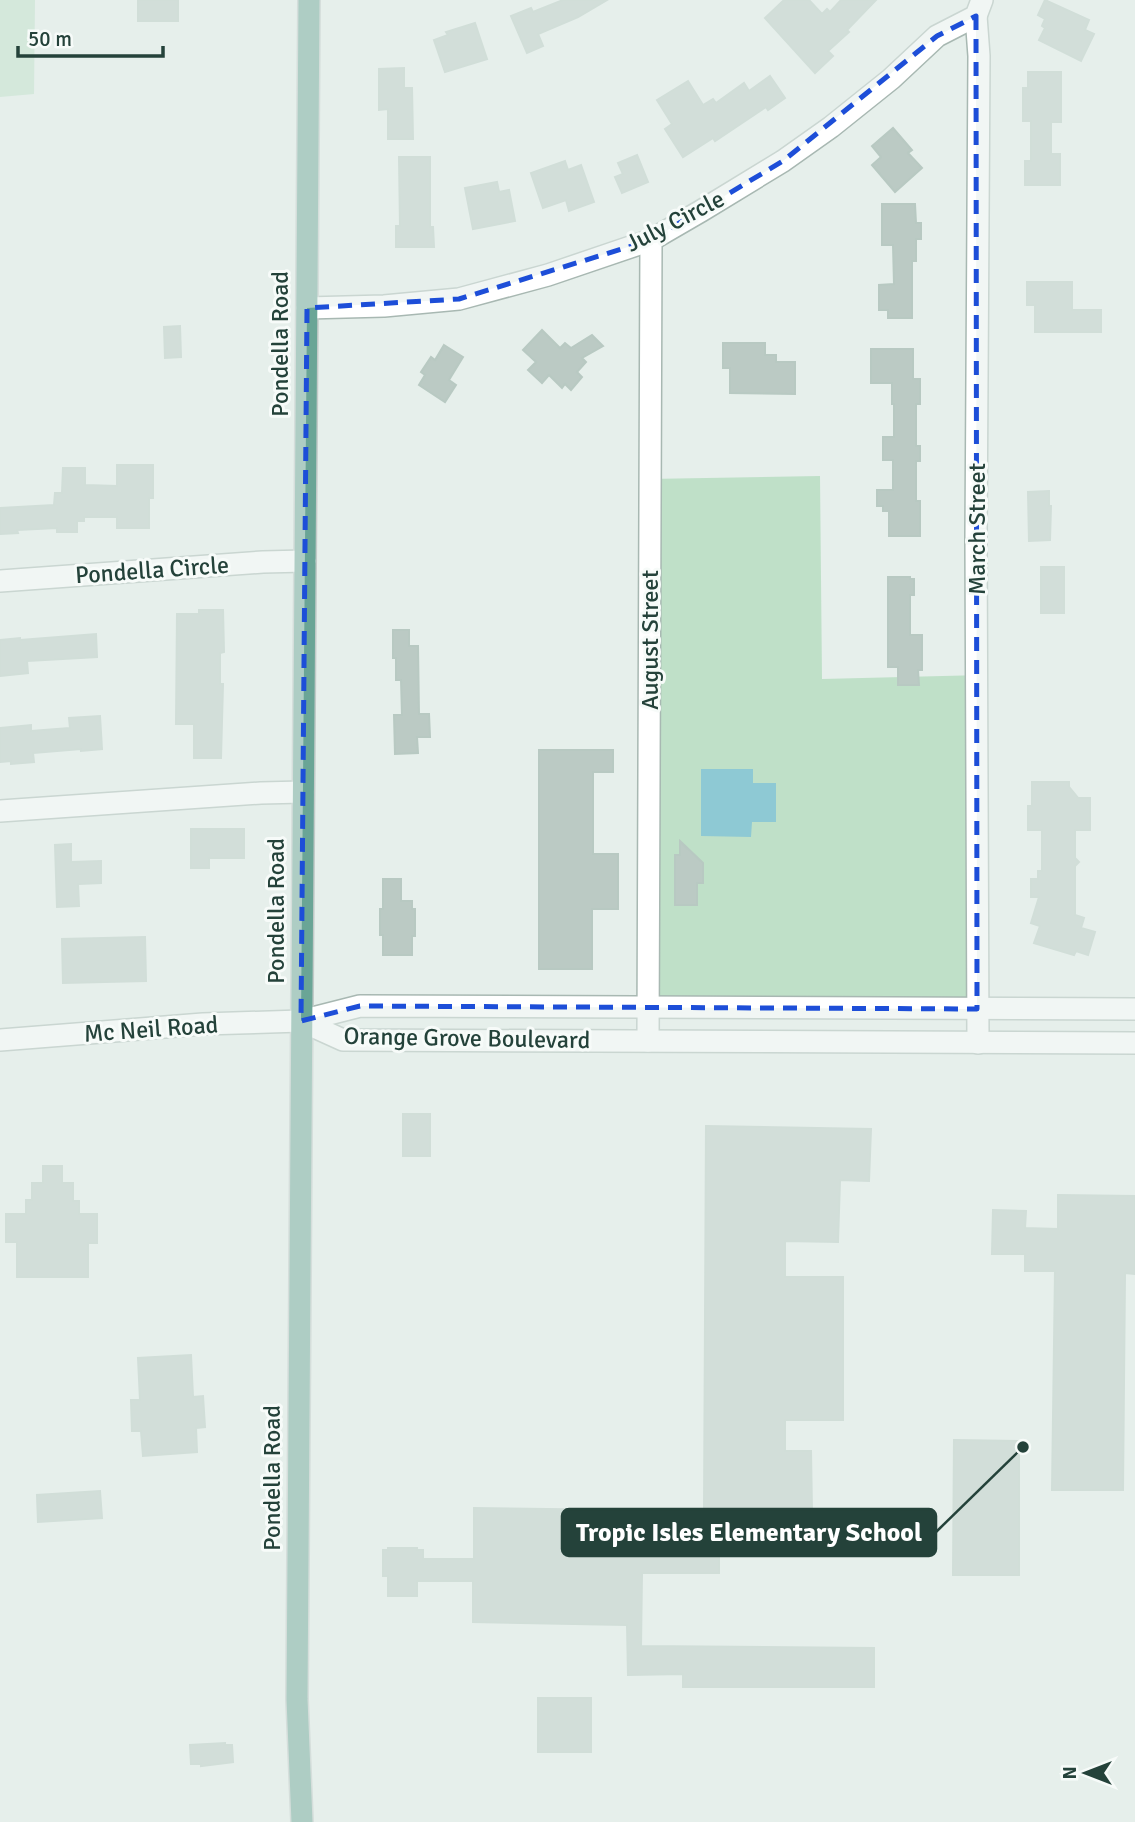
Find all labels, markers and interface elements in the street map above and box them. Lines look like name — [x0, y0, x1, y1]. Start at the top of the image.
scale bar — [18, 14, 163, 58]
text: 50 m — [28, 26, 72, 52]
street label: July Circle — [621, 183, 729, 259]
street label: Pondella Road — [265, 271, 295, 417]
street label: March Street — [962, 463, 992, 595]
street label: Pondella Circle — [74, 550, 230, 590]
street label: August Street — [635, 570, 665, 710]
street label: Pondella Road — [261, 838, 291, 984]
street label: Mc Neil Road — [83, 1009, 219, 1049]
street label: Orange Grove Boulevard — [343, 1021, 591, 1055]
street label: Pondella Road — [257, 1405, 287, 1551]
callout: Tropic Isles Elementary School — [562, 1509, 936, 1556]
text: Tropic Isles Elementary School — [576, 1517, 922, 1549]
north arrow — [1051, 1738, 1121, 1808]
text: N — [1058, 1766, 1082, 1780]

